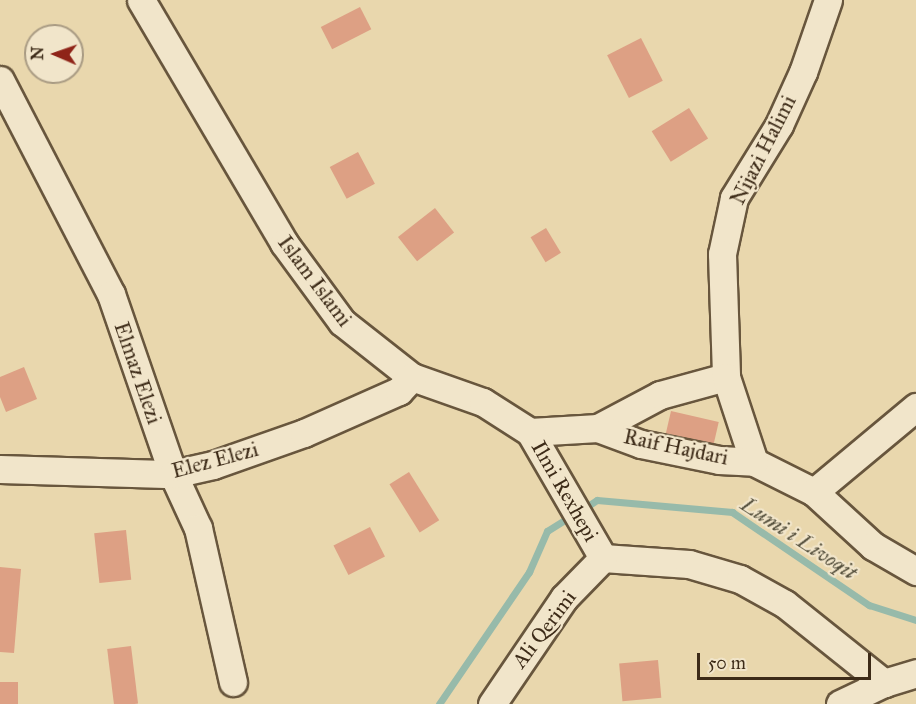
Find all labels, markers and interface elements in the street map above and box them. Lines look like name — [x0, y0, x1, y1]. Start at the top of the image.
north arrow — [24, 24, 84, 84]
text: N — [28, 46, 47, 61]
street label: Nijazi Halimi — [725, 91, 801, 209]
street label: Islam Islami — [273, 230, 357, 332]
street label: Elmaz Elezi — [109, 319, 167, 427]
street label: Raif Hajdari — [621, 424, 731, 470]
street label: Elez Elezi — [169, 436, 261, 484]
street label: Ilmi Rexhepi — [526, 436, 604, 546]
water label: Lumi i Livoqit — [736, 491, 862, 585]
street label: Ali Qerimi — [507, 585, 581, 673]
scale bar — [700, 641, 874, 679]
text: 50 m — [708, 652, 746, 674]

